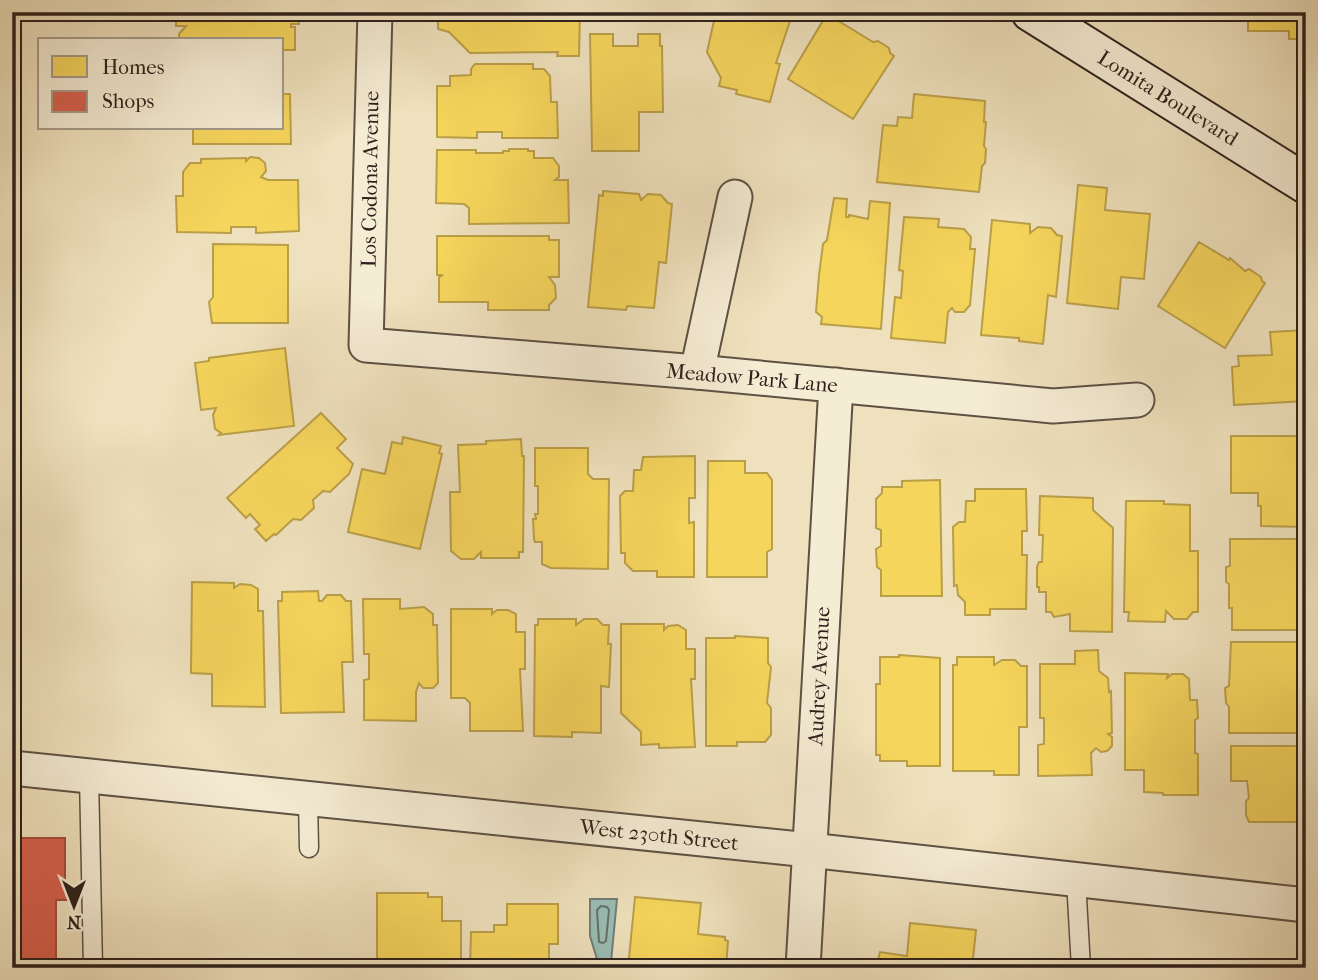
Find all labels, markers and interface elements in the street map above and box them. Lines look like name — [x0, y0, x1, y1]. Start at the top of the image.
legend — [38, 38, 284, 130]
street label: Lomita Boulevard — [1094, 45, 1243, 151]
text: Homes — [102, 55, 165, 79]
text: Shops — [102, 89, 155, 113]
street label: Los Codona Avenue — [356, 91, 384, 267]
street label: Meadow Park Lane — [665, 359, 839, 397]
street label: Audrey Avenue — [803, 606, 835, 747]
street label: West 230th Street — [577, 815, 740, 855]
north arrow — [38, 872, 108, 942]
text: N — [66, 911, 81, 933]

